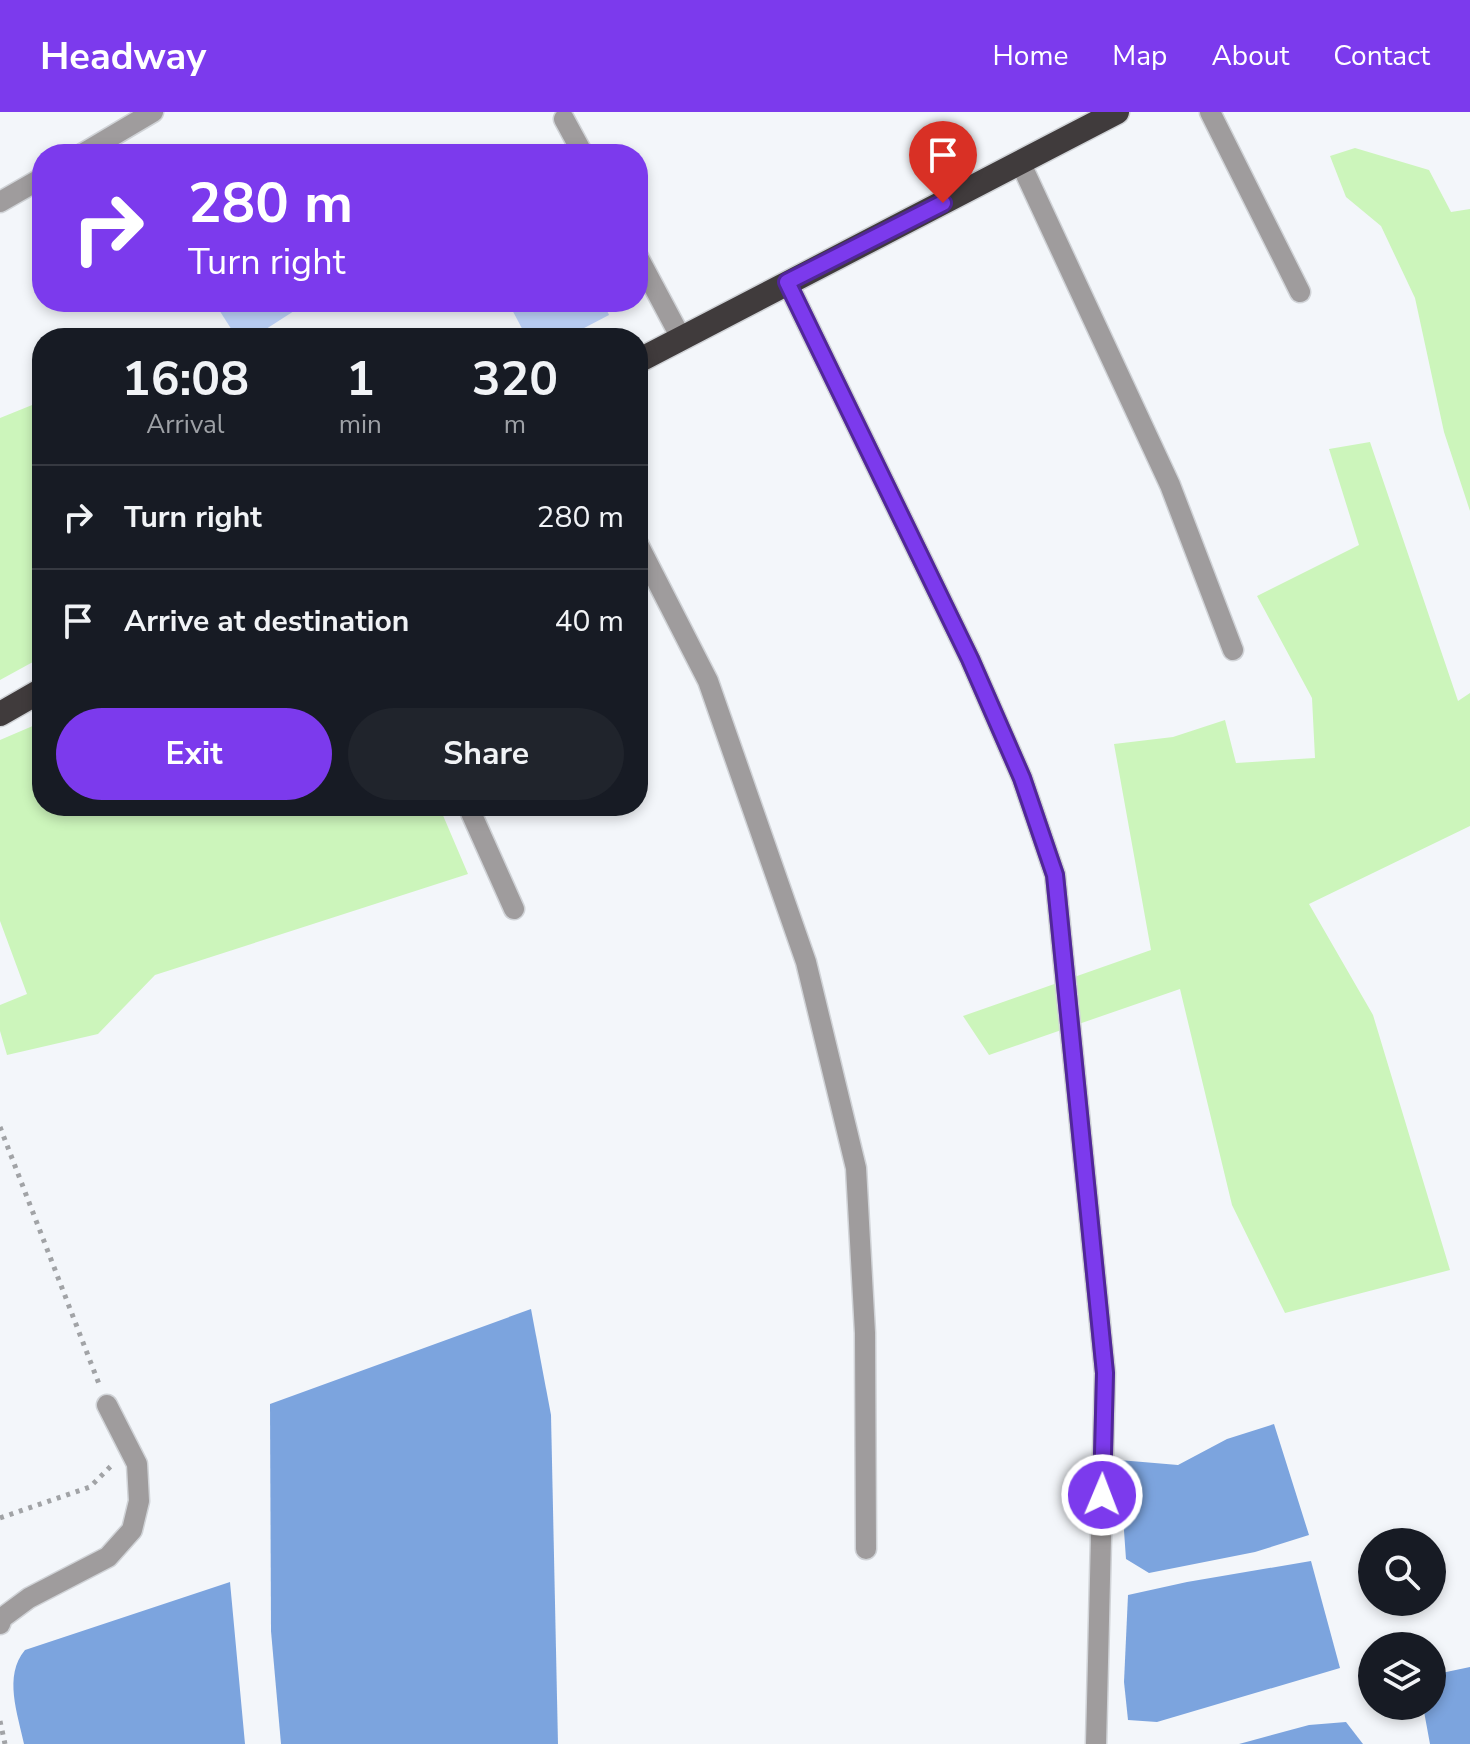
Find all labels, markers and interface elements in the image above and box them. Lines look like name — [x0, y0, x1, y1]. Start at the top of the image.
text: Headway — [40, 31, 206, 82]
text: Home — [993, 37, 1068, 75]
text: Map — [1112, 37, 1167, 75]
text: About — [1211, 37, 1289, 75]
text: Contact — [1333, 37, 1430, 75]
pin — [909, 121, 977, 203]
icon: arrive — [921, 133, 965, 177]
text: 280 m — [188, 165, 353, 242]
icon: right — [56, 176, 160, 280]
text: Turn right — [188, 238, 345, 287]
text: 16:08 — [122, 346, 249, 412]
text: 1 — [346, 346, 375, 412]
text: 320 — [472, 346, 558, 412]
text: Arrival — [146, 407, 225, 442]
text: min — [339, 407, 382, 442]
text: m — [504, 407, 526, 442]
icon: right — [56, 495, 100, 539]
text: Turn right — [124, 497, 262, 538]
text: 280 m — [537, 497, 624, 538]
icon: arrive — [56, 599, 100, 643]
text: Arrive at destination — [124, 601, 409, 642]
text: 40 m — [555, 601, 624, 642]
button: Exit — [56, 708, 332, 800]
button: Share — [348, 708, 624, 800]
position arrow — [1060, 1453, 1144, 1537]
map controls — [1358, 1528, 1446, 1720]
button: search — [1358, 1528, 1446, 1616]
button: layers — [1358, 1632, 1446, 1720]

